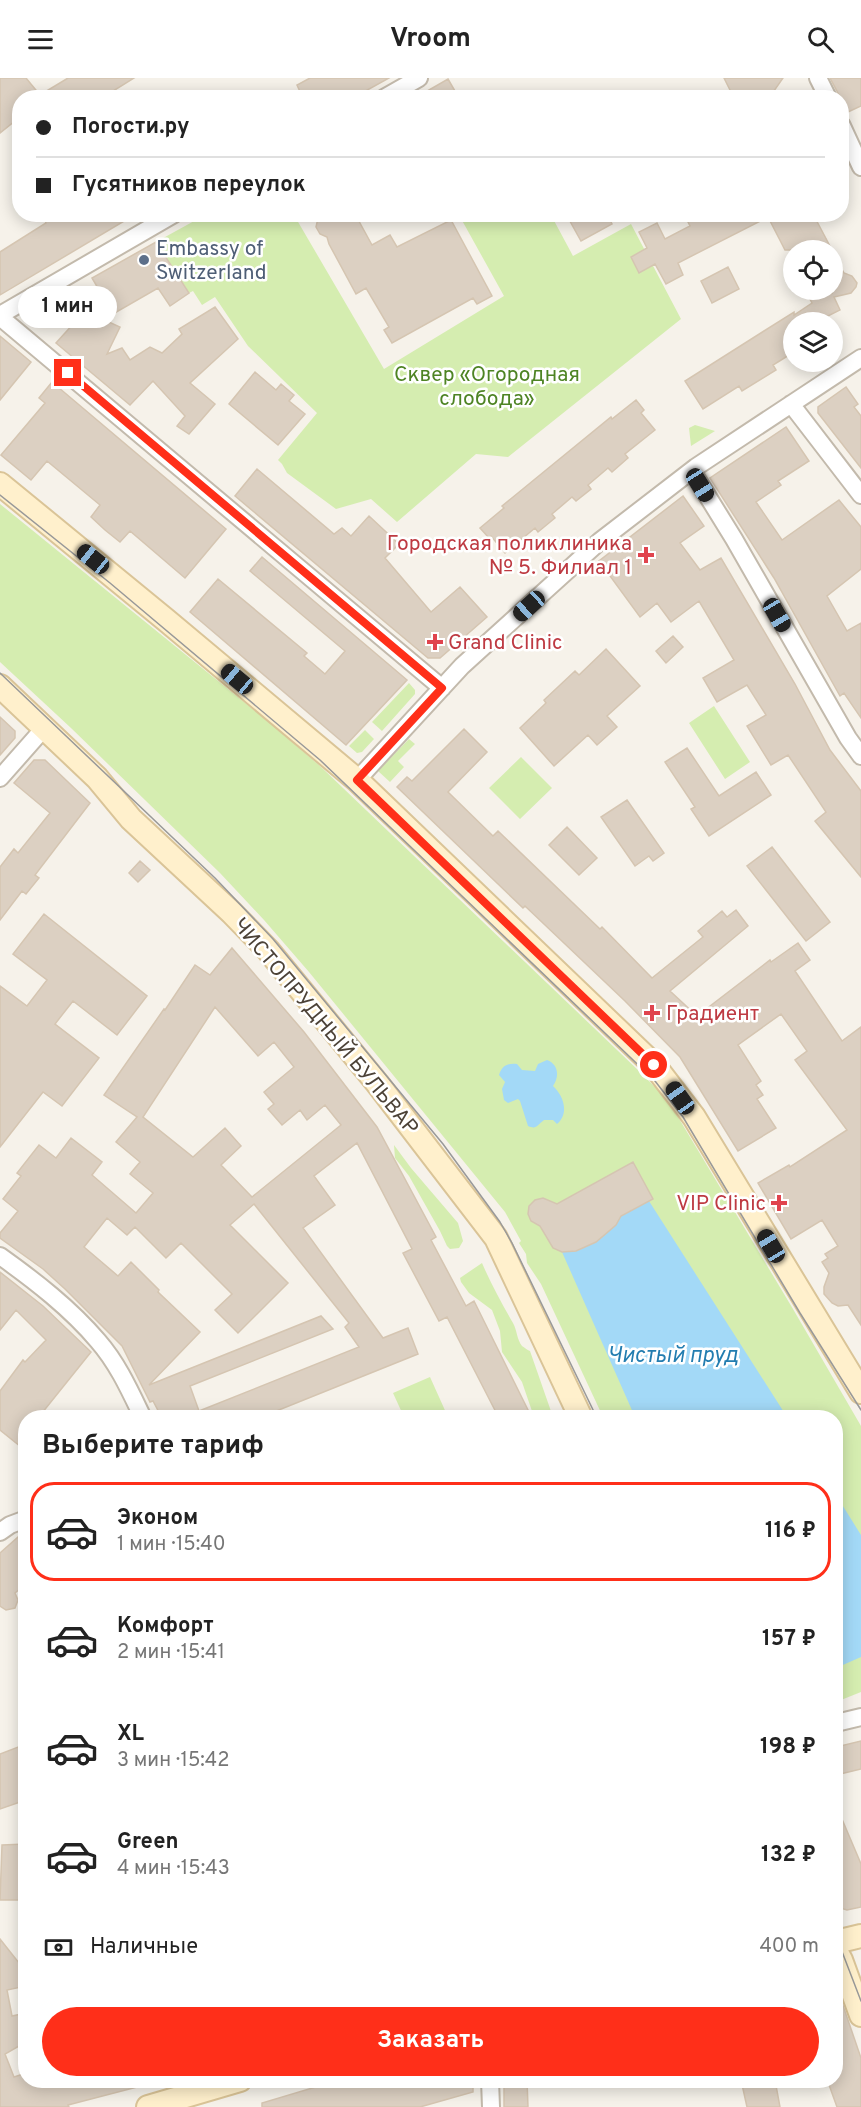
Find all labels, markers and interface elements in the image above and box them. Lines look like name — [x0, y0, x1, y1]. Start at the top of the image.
text: Vroom — [390, 22, 471, 56]
icon: menu — [24, 23, 57, 56]
icon: search — [804, 23, 837, 56]
text: Погости.ру — [72, 114, 190, 141]
text: Гусятников переулок — [72, 172, 306, 199]
place label: Embassy of Switzerland — [156, 236, 267, 287]
map controls — [783, 240, 843, 372]
button: locate — [783, 240, 843, 300]
marker: Embassy of Switzerland — [137, 253, 151, 267]
callout: 1 мин — [19, 286, 118, 328]
text: 1 мин — [42, 294, 93, 320]
button: layers — [783, 312, 843, 372]
route end — [54, 359, 81, 386]
park label: Сквер «Огородная слобода» — [394, 362, 580, 413]
car — [683, 465, 717, 505]
place label: Городская поликлиника № 5. Филиал 1 — [387, 531, 632, 582]
car — [73, 541, 113, 577]
marker: Городская поликлиника № 5. Филиал 1 — [637, 546, 655, 564]
car — [510, 587, 548, 625]
car — [760, 595, 794, 635]
place label: Grand Clinic — [448, 630, 562, 657]
marker: Grand Clinic — [426, 633, 444, 651]
car — [217, 661, 257, 697]
street label: ЧИСТОПРУДНЫЙ БУЛЬВАР — [226, 912, 424, 1141]
place label: Градиент — [666, 1001, 759, 1028]
marker: Градиент — [643, 1004, 661, 1022]
route start — [640, 1051, 667, 1078]
car — [662, 1078, 698, 1118]
place label: VIP Clinic — [676, 1191, 766, 1218]
marker: VIP Clinic — [770, 1194, 788, 1212]
car — [754, 1226, 788, 1266]
water label: Чистый пруд — [608, 1343, 738, 1370]
text: Выберите тариф — [42, 1429, 264, 1463]
icon: car — [45, 1505, 99, 1559]
text: Эконом — [117, 1505, 198, 1532]
text: 116 ₽ — [765, 1518, 816, 1545]
text: 1 мин · 15:40 — [117, 1532, 226, 1558]
icon: car — [45, 1613, 99, 1667]
text: Комфорт — [117, 1613, 214, 1640]
text: 157 ₽ — [762, 1626, 816, 1653]
text: 2 мин · 15:41 — [117, 1640, 225, 1666]
icon: car — [45, 1721, 99, 1775]
text: XL — [117, 1721, 144, 1748]
text: 198 ₽ — [760, 1734, 816, 1761]
text: 3 мин · 15:42 — [117, 1748, 230, 1774]
icon: car — [45, 1829, 99, 1883]
text: Green — [117, 1829, 179, 1856]
text: 132 ₽ — [761, 1842, 816, 1869]
text: 4 мин · 15:43 — [117, 1856, 230, 1882]
icon: cash — [42, 1931, 75, 1964]
text: Наличные — [90, 1934, 198, 1961]
text: 400 m — [759, 1934, 819, 1960]
button: Заказать — [42, 2007, 819, 2076]

